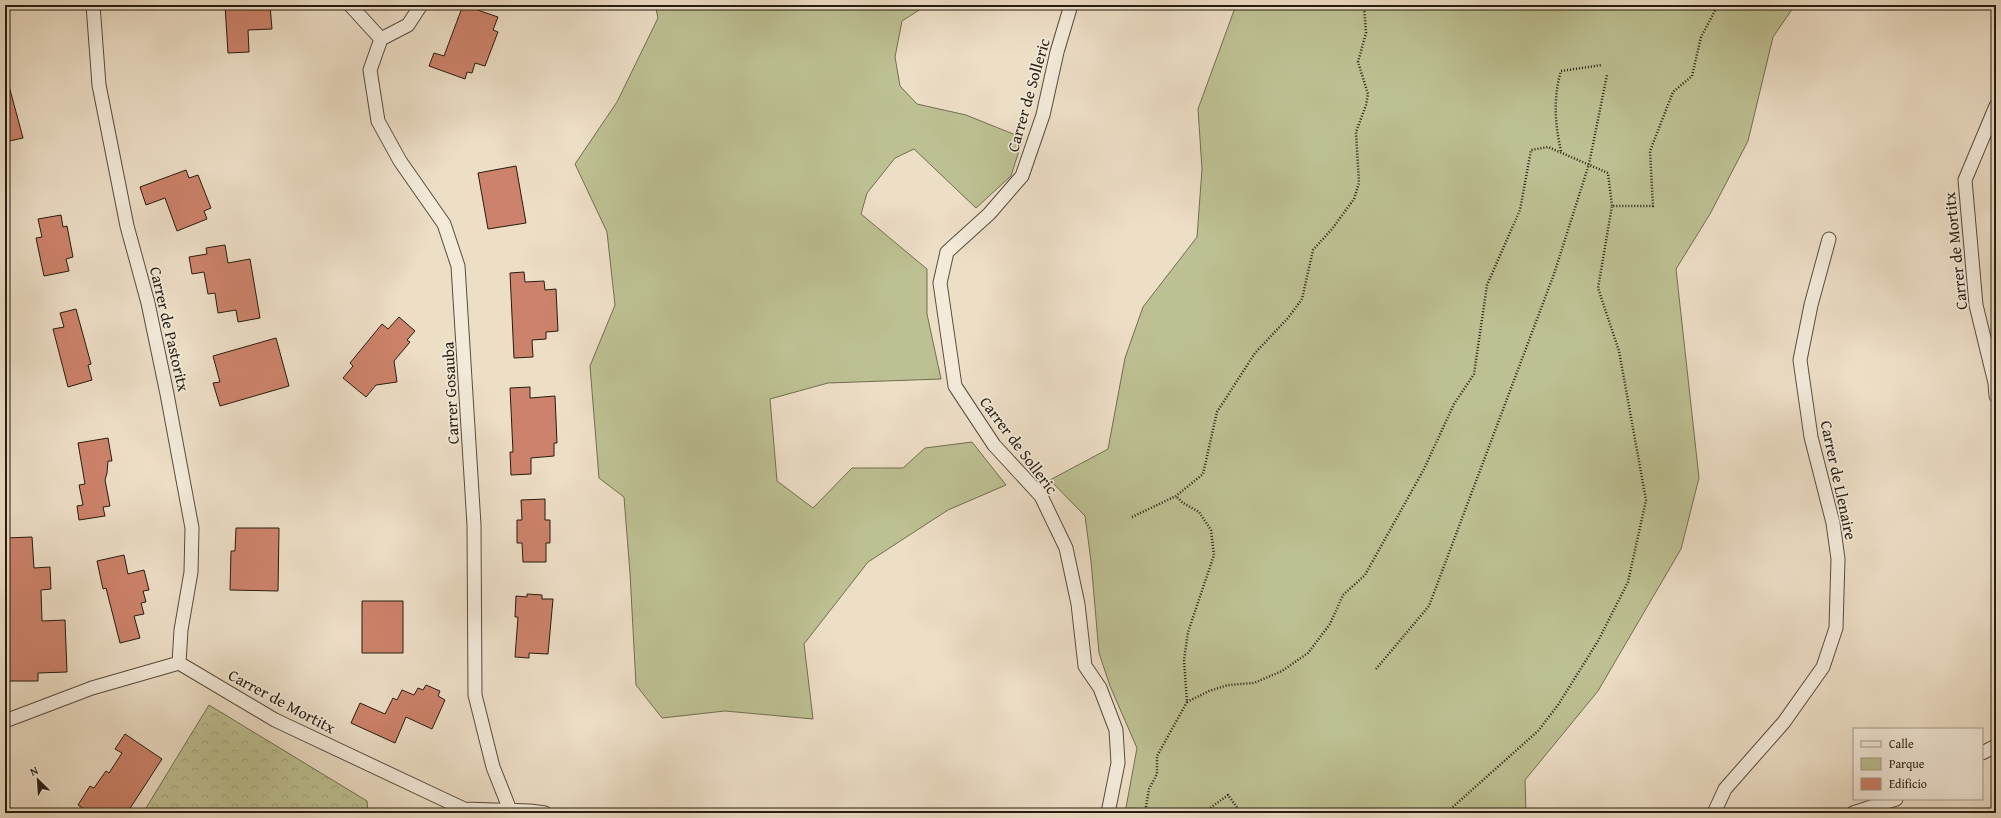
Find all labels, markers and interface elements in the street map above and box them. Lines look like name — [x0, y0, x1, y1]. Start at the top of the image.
street label: Carrer de Solleric — [1000, 35, 1056, 155]
street label: Carrer de Mortitx — [1937, 190, 1973, 311]
street label: Carrer de Pastoritx — [144, 264, 196, 395]
street label: Carrer Gosauba — [435, 341, 465, 445]
street label: Carrer de Solleric — [974, 391, 1064, 499]
street label: Carrer de Llenaire — [1815, 418, 1863, 542]
street label: Carrer de Mortitx — [224, 663, 341, 740]
legend — [1853, 728, 1983, 800]
text: Calle — [1889, 735, 1914, 752]
text: Parque — [1889, 755, 1925, 772]
north arrow — [18, 760, 58, 800]
text: N — [27, 762, 41, 780]
text: Edificio — [1889, 775, 1927, 792]

